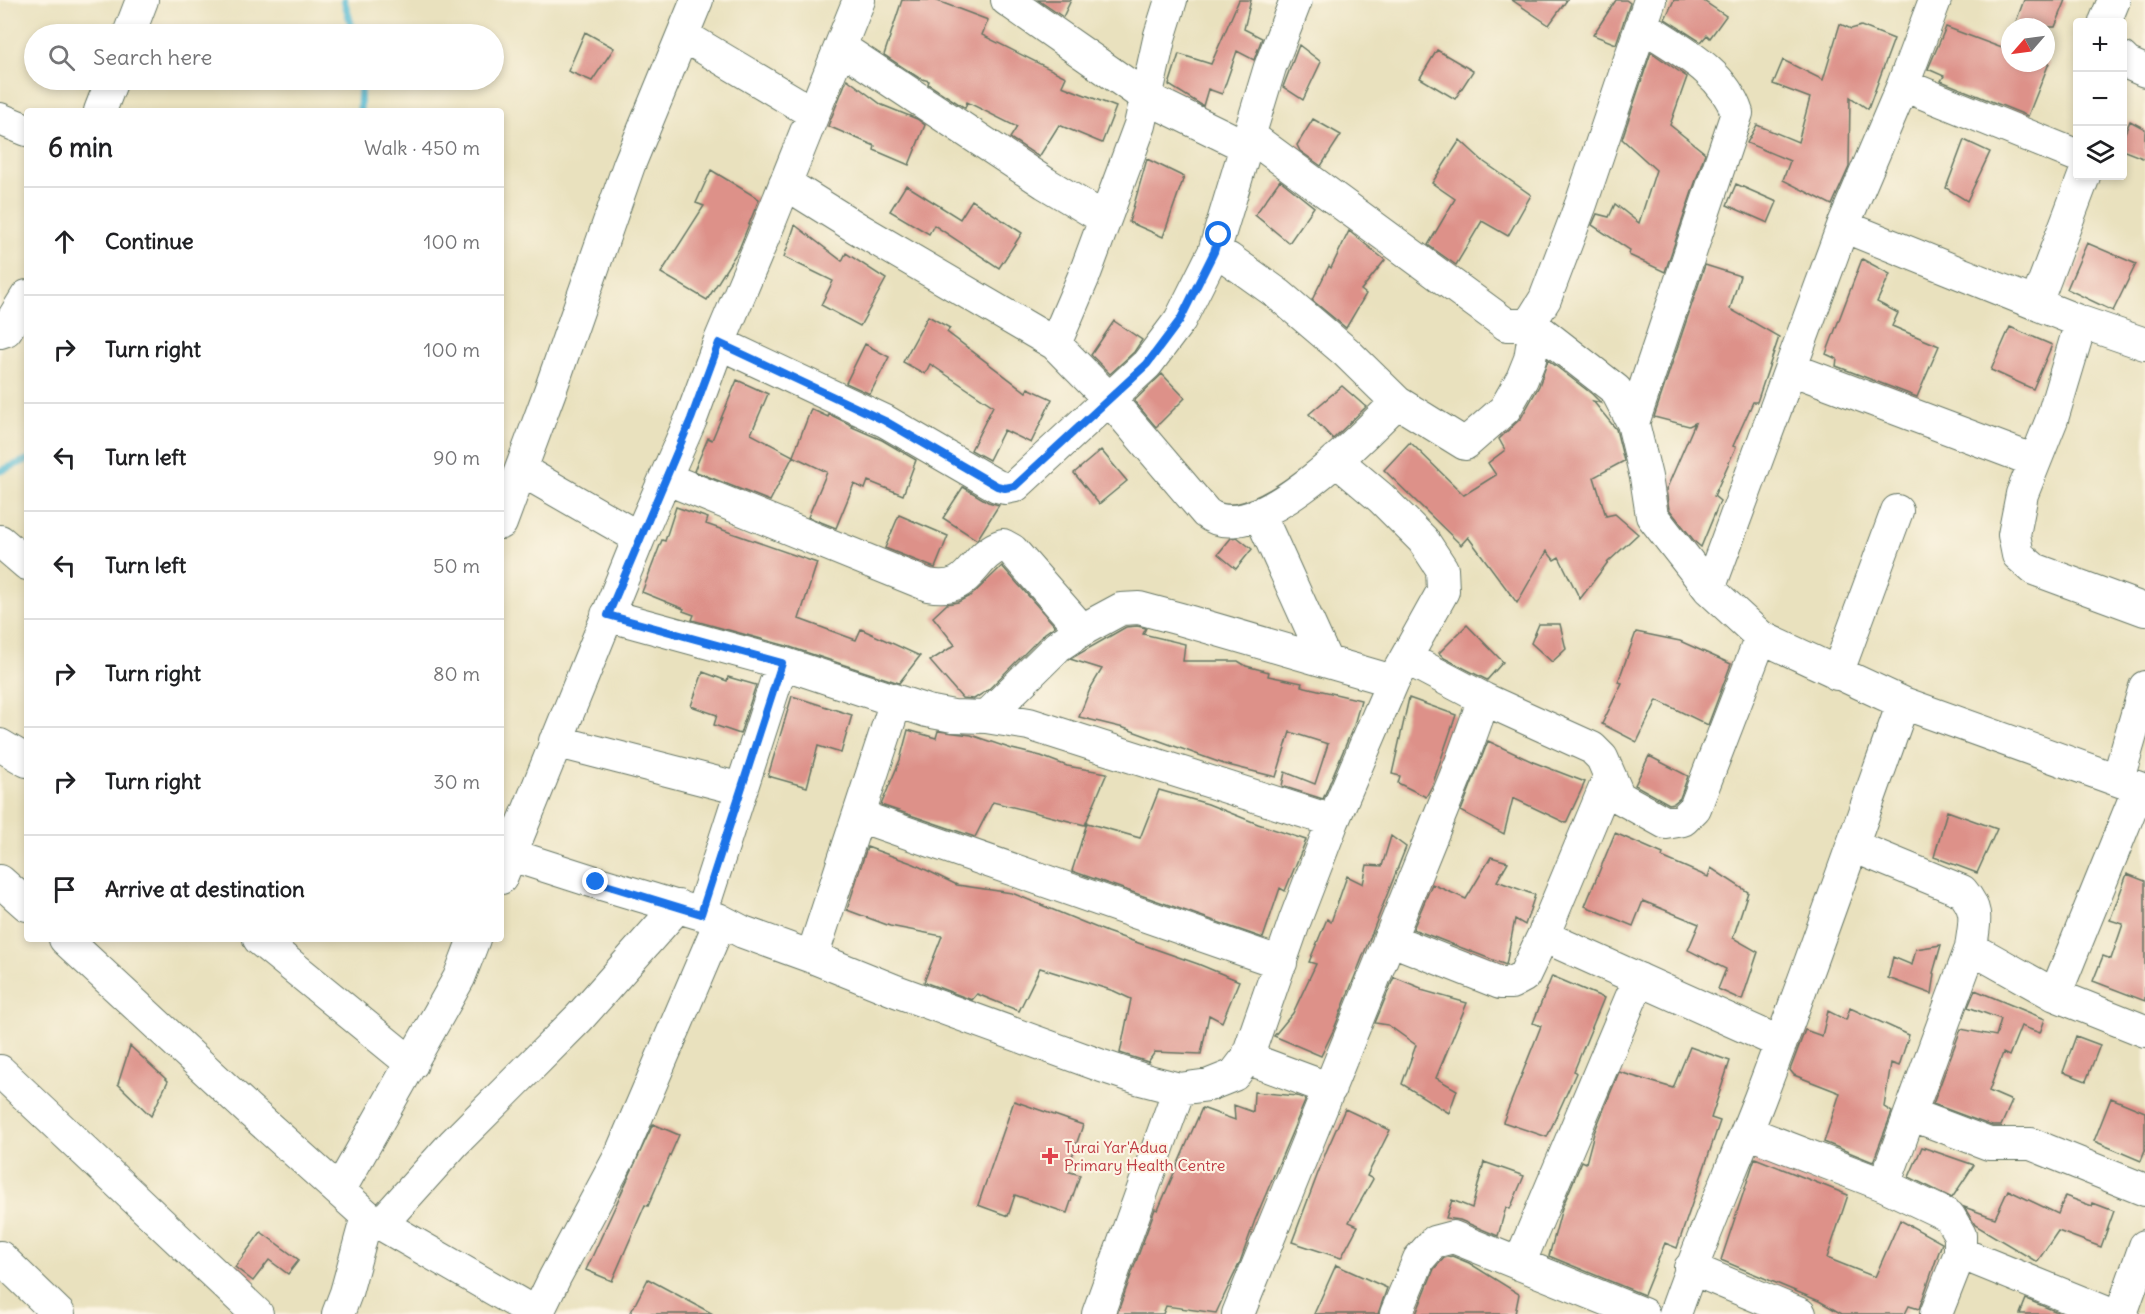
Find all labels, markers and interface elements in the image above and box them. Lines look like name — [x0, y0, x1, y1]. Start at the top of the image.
north arrow — [2001, 18, 2055, 72]
map controls — [2073, 18, 2127, 180]
button: + — [2073, 18, 2127, 72]
search box — [24, 24, 504, 90]
icon: search — [45, 41, 78, 74]
text: Search here — [93, 43, 212, 71]
button: − — [2073, 72, 2127, 126]
button: layers — [2073, 126, 2127, 180]
text: 6 min — [48, 131, 113, 164]
text: Walk · 450 m — [364, 135, 480, 160]
route start — [1205, 221, 1231, 247]
icon: ahead — [48, 225, 81, 258]
text: Continue — [105, 227, 194, 255]
text: 100 m — [423, 229, 480, 254]
icon: right — [48, 333, 81, 366]
text: Turn right — [105, 335, 201, 363]
text: 100 m — [423, 337, 480, 362]
icon: left — [48, 441, 81, 474]
text: Turn left — [105, 443, 186, 471]
text: 90 m — [433, 445, 480, 470]
icon: left — [48, 549, 81, 582]
text: Turn left — [105, 551, 186, 579]
text: 50 m — [433, 553, 480, 578]
icon: right — [48, 657, 81, 690]
text: Turn right — [105, 659, 201, 687]
text: 80 m — [433, 661, 480, 686]
icon: right — [48, 765, 81, 798]
text: Turn right — [105, 767, 201, 795]
text: 30 m — [433, 769, 480, 794]
route end — [582, 868, 608, 894]
icon: arrive — [48, 873, 81, 906]
text: Arrive at destination — [105, 875, 305, 903]
place label: Turai Yar'Adua Primary Health Centre — [1064, 1137, 1225, 1175]
marker: Turai Yar'Adua Primary Health Centre — [1041, 1147, 1059, 1165]

